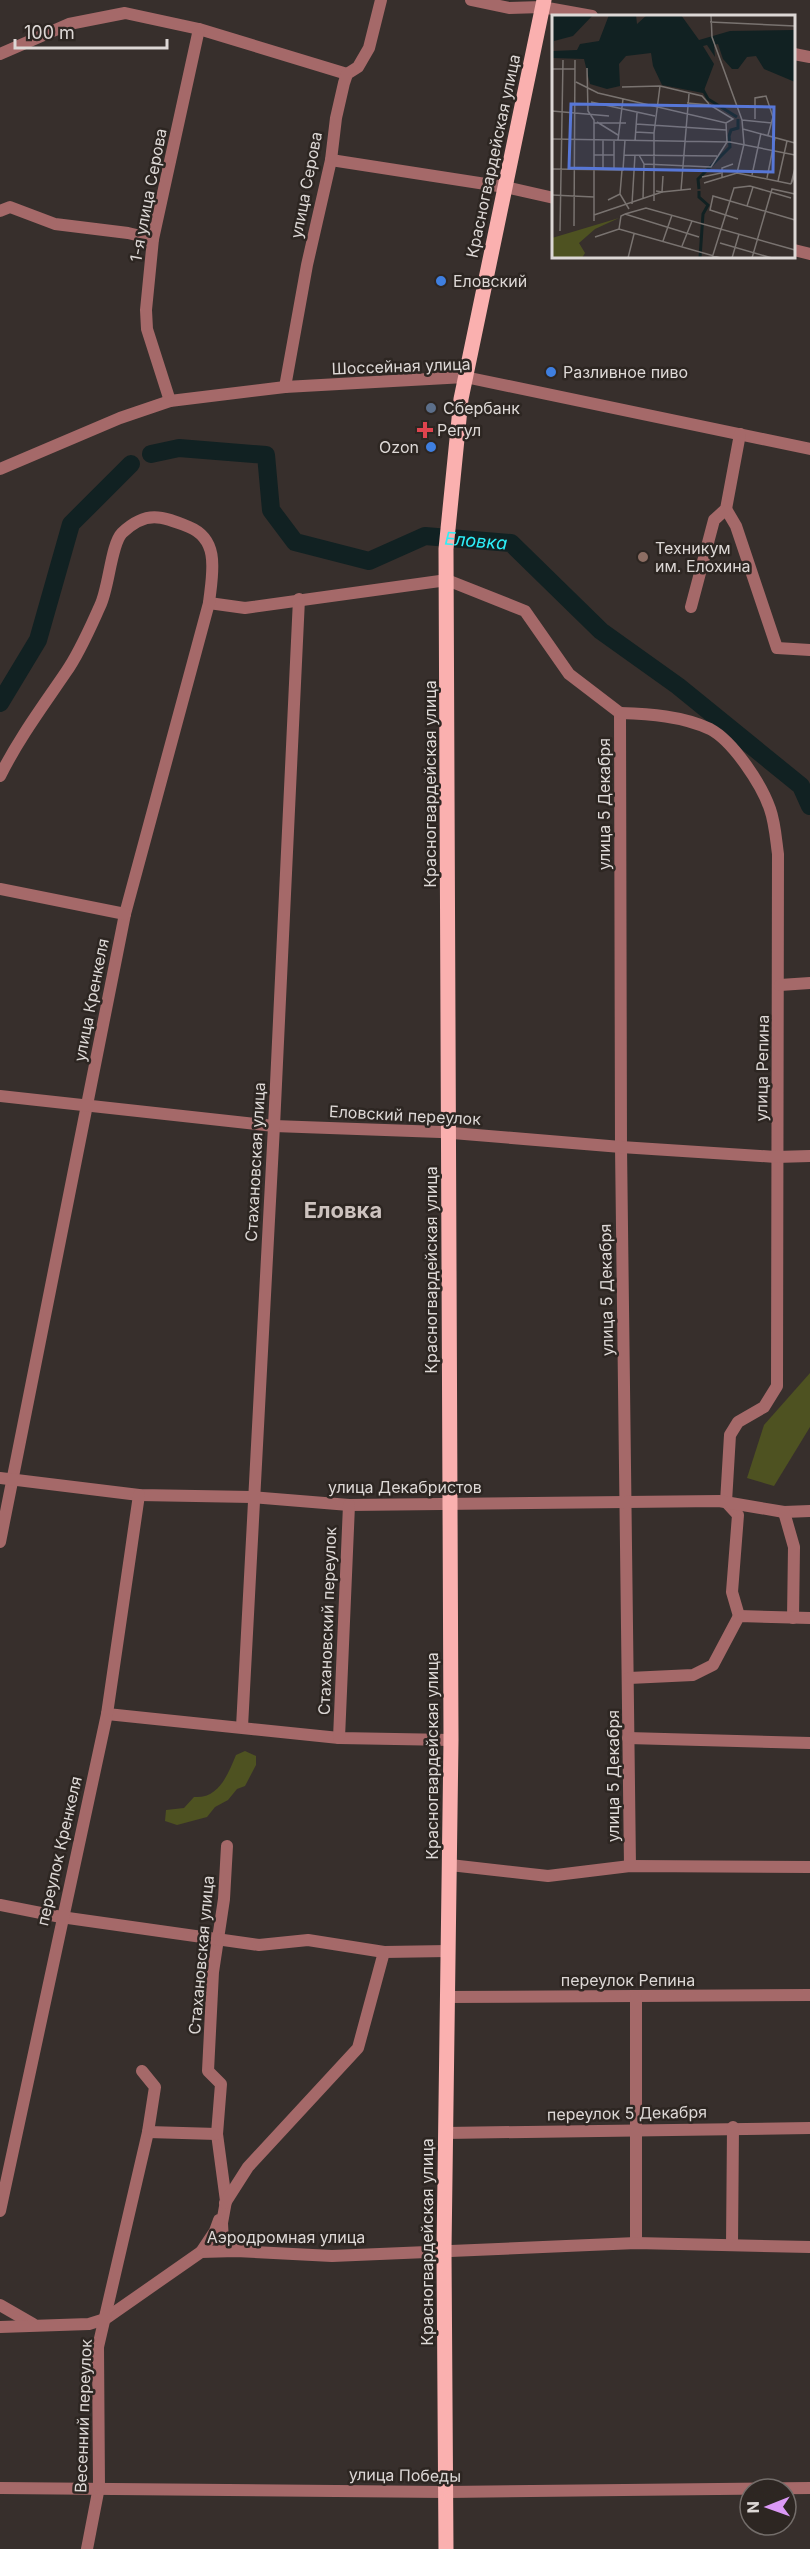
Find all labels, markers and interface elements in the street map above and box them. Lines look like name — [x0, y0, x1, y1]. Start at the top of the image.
scale bar — [15, 12, 166, 50]
inset map — [552, 15, 795, 258]
text: 100 m — [24, 22, 75, 43]
street label: Красногвардейская улица — [462, 52, 524, 260]
street label: 1-я улица Серова — [125, 127, 171, 263]
street label: улица Серова — [286, 130, 326, 240]
place label: Еловский — [453, 271, 527, 291]
marker: Еловский — [434, 274, 448, 288]
street label: Шоссейная улица — [331, 354, 471, 378]
place label: Разливное пиво — [563, 362, 688, 382]
marker: Разливное пиво — [544, 365, 558, 379]
place label: Сбербанк — [443, 398, 520, 418]
marker: Сбербанк — [424, 401, 438, 415]
place label: Регул — [437, 420, 481, 440]
marker: Регул — [418, 423, 432, 437]
place label: Ozon — [379, 437, 419, 457]
marker: Ozon — [424, 440, 438, 454]
water label: Еловка — [444, 527, 508, 553]
place label: Техникум им. Елохина — [655, 538, 751, 576]
marker: Техникум им. Елохина — [636, 550, 650, 564]
street label: Красногвардейская улица — [420, 680, 440, 888]
street label: улица 5 Декабря — [594, 738, 614, 870]
street label: улица Кренкеля — [69, 937, 113, 1063]
street label: улица Репина — [751, 1014, 773, 1122]
street label: Стахановская улица — [241, 1082, 269, 1242]
street label: Еловский переулок — [329, 1101, 482, 1129]
street label: Красногвардейская улица — [421, 1166, 441, 1374]
district label: Еловка — [304, 1197, 382, 1223]
street label: улица 5 Декабря — [595, 1224, 617, 1356]
street label: улица Декабристов — [328, 1477, 482, 1497]
street label: Стахановский переулок — [314, 1526, 340, 1716]
street label: Красногвардейская улица — [422, 1652, 442, 1860]
street label: улица 5 Декабря — [603, 1710, 623, 1842]
street label: переулок Кренкеля — [32, 1774, 86, 1928]
street label: Стахановская улица — [184, 1875, 218, 2035]
street label: переулок Репина — [561, 1970, 695, 1990]
street label: переулок 5 Декабря — [547, 2102, 707, 2124]
street label: Красногвардейская улица — [417, 2138, 437, 2346]
street label: Аэродромная улица — [207, 2227, 365, 2247]
street label: Весенний переулок — [70, 2338, 96, 2493]
street label: улица Победы — [349, 2464, 461, 2486]
north arrow — [738, 2477, 798, 2537]
text: N — [743, 2501, 763, 2514]

